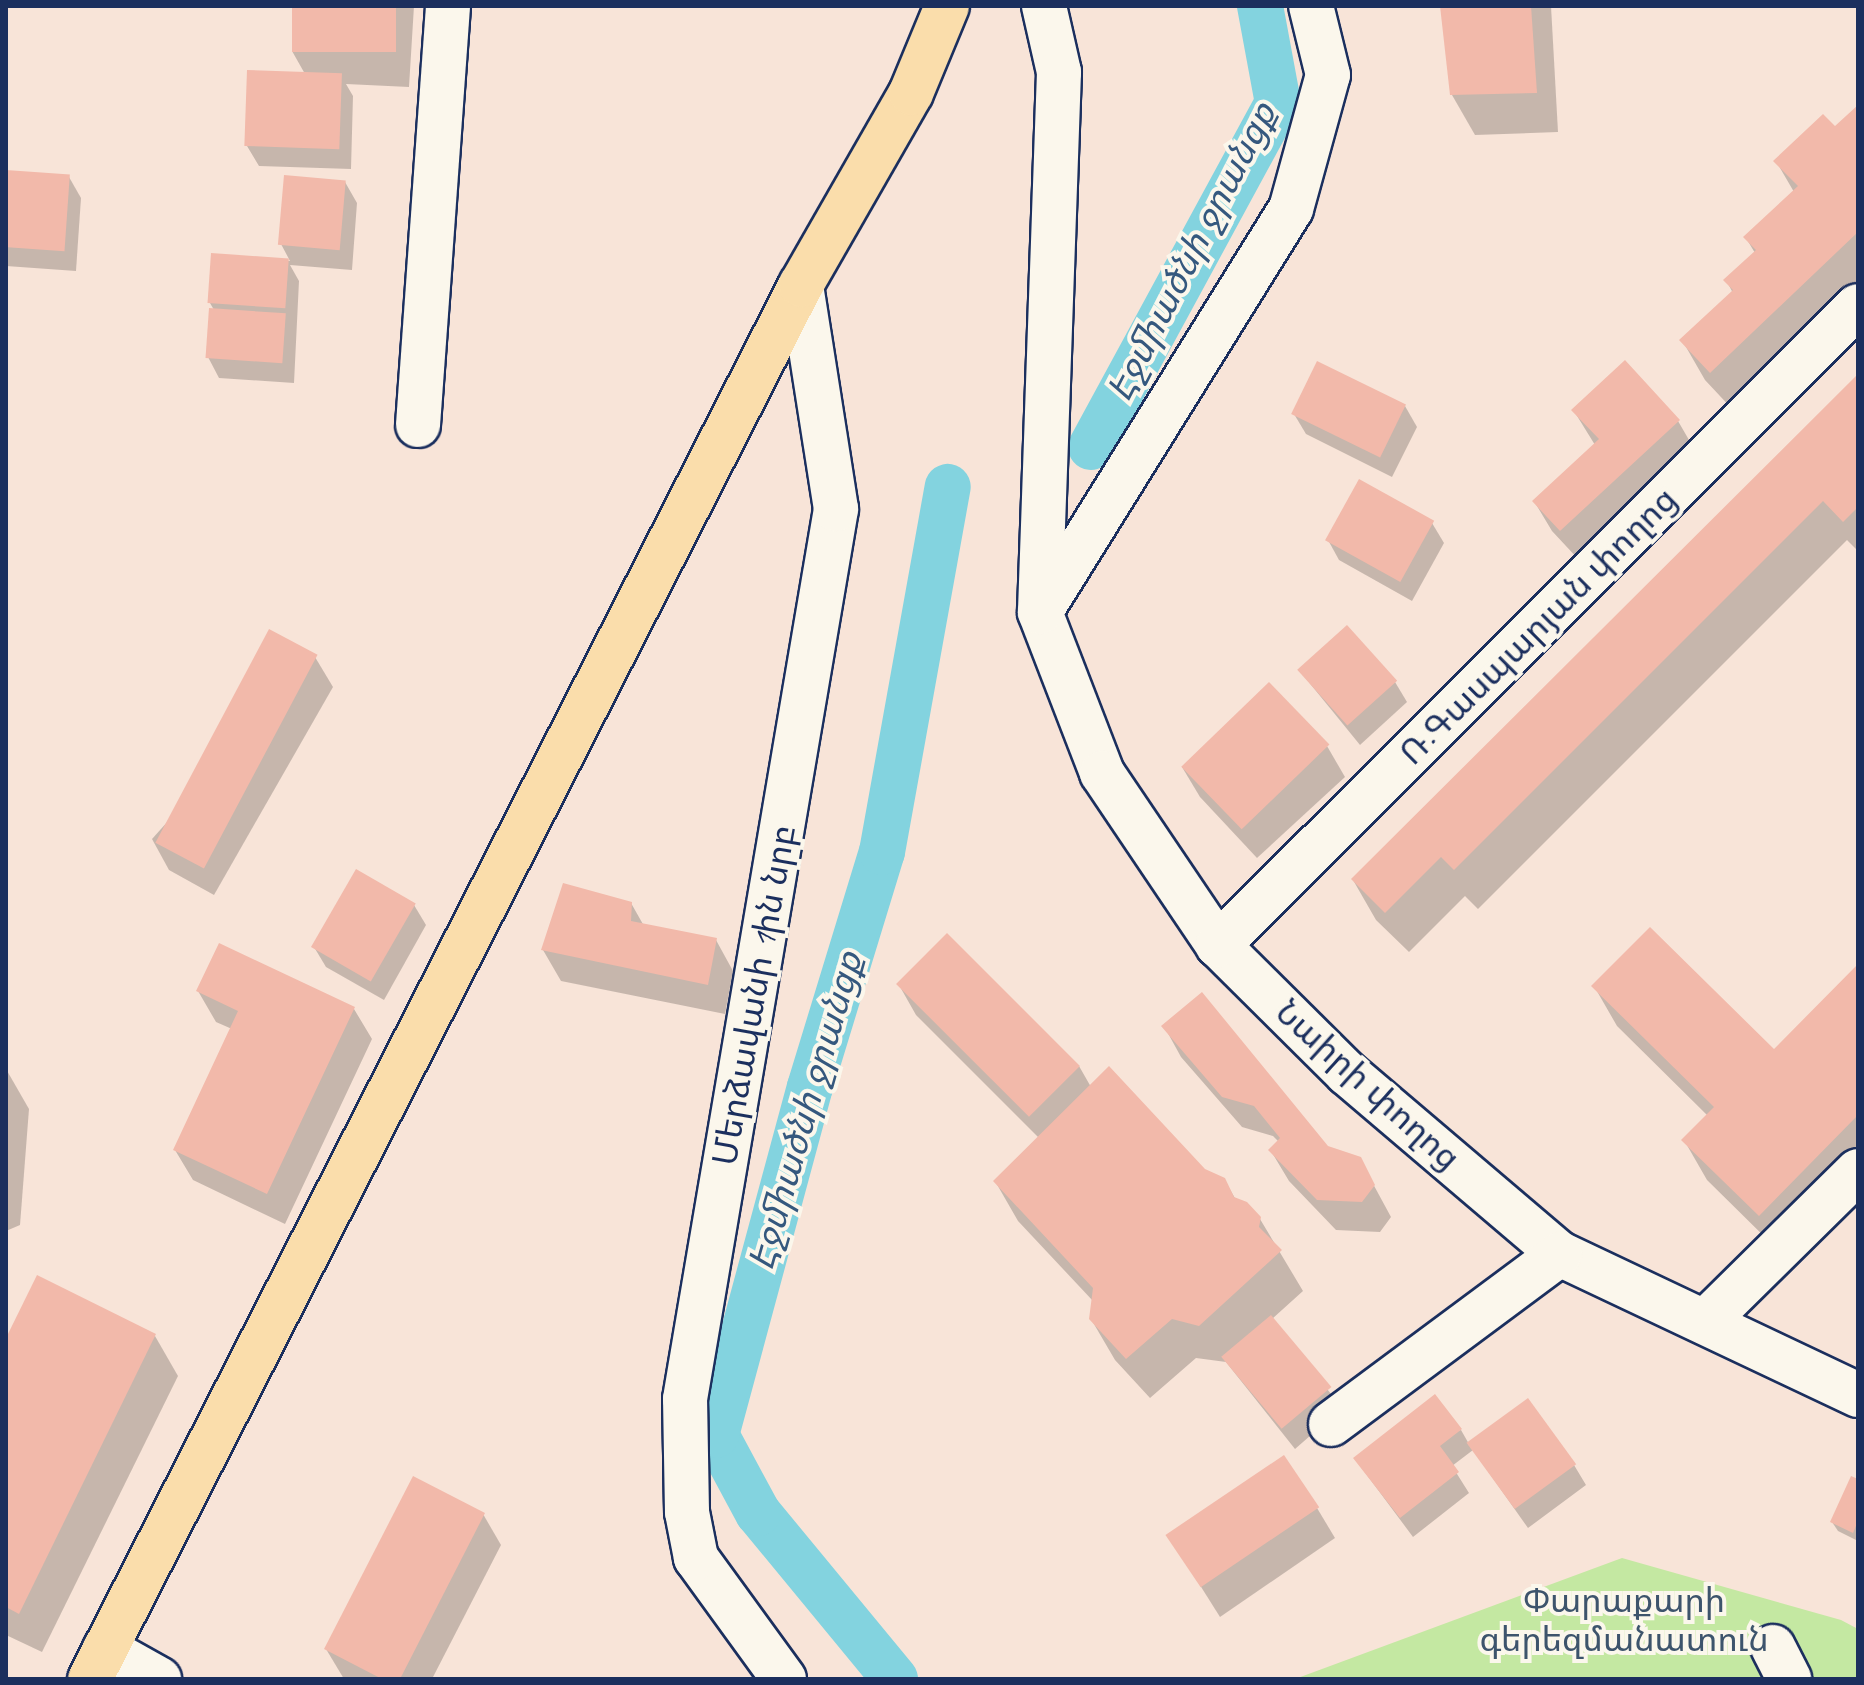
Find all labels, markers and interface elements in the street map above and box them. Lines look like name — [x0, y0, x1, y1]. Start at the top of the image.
water label: Էջմիածնի ջրանցք — [1098, 96, 1286, 408]
street label: Ռ.Գասպարյան փողոց — [1391, 479, 1685, 773]
street label: Մերձավանի 1ին նրբ — [704, 821, 804, 1169]
water label: Էջմիածնի ջրանցք — [740, 947, 872, 1275]
street label: Նաիրի փողոց — [1267, 992, 1469, 1178]
park label: Փարաքարի գերեզմանատուն — [1479, 1580, 1769, 1660]

